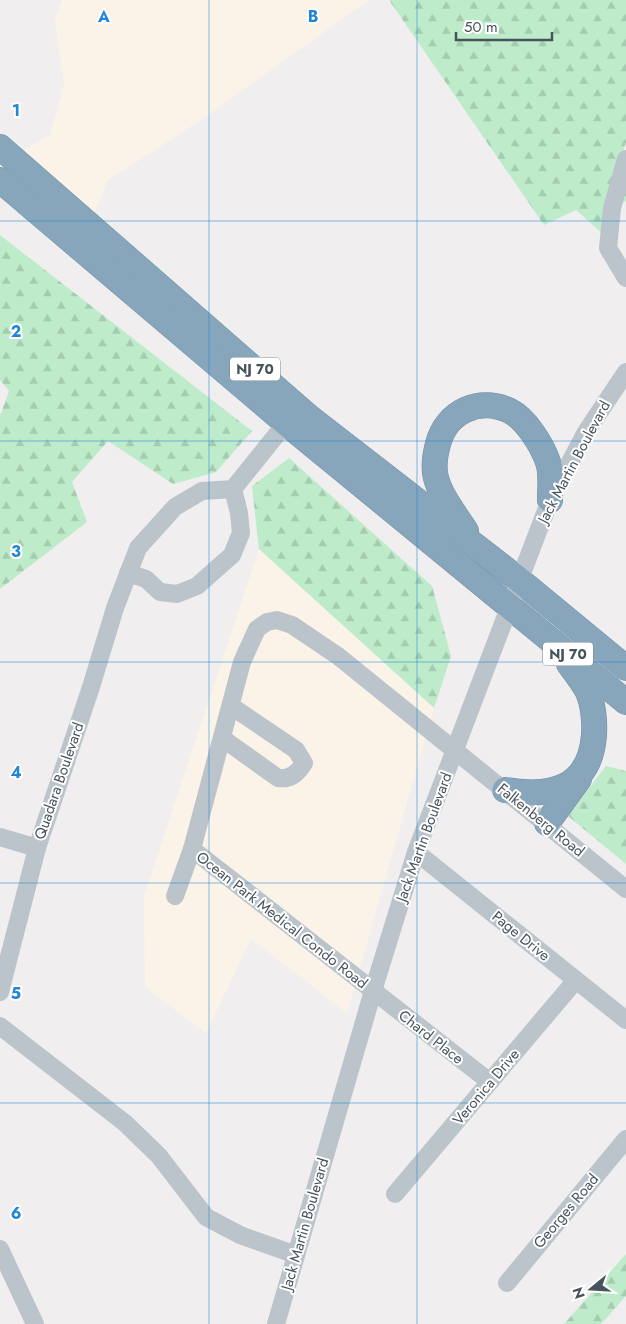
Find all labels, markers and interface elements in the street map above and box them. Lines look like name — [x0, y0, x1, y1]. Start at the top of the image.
text: A — [97, 5, 110, 28]
text: B — [308, 5, 318, 28]
scale bar — [456, 10, 552, 42]
text: 50 m — [464, 16, 498, 38]
text: 1 — [12, 99, 20, 122]
text: 2 — [11, 320, 21, 343]
road number: NJ 70 — [230, 358, 280, 380]
street label: Jack Martin Boulevard — [531, 397, 616, 529]
text: 3 — [11, 540, 21, 563]
road number: NJ 70 — [543, 642, 593, 666]
street label: Quadara Boulevard — [29, 720, 89, 842]
text: 4 — [10, 761, 22, 784]
street label: Jack Martin Boulevard — [390, 769, 458, 907]
street label: Falkenberg Road — [493, 778, 589, 862]
street label: Ocean Park Medical Condo Road — [192, 846, 372, 994]
street label: Page Drive — [487, 906, 555, 966]
text: 5 — [11, 982, 21, 1005]
street label: Chard Place — [394, 1005, 468, 1070]
street label: Veronica Drive — [448, 1044, 525, 1130]
street label: Jack Martin Boulevard — [275, 1155, 334, 1295]
street label: Georges Road — [528, 1169, 604, 1253]
text: 6 — [11, 1202, 21, 1225]
north arrow — [566, 1264, 616, 1314]
text: N — [567, 1285, 590, 1301]

